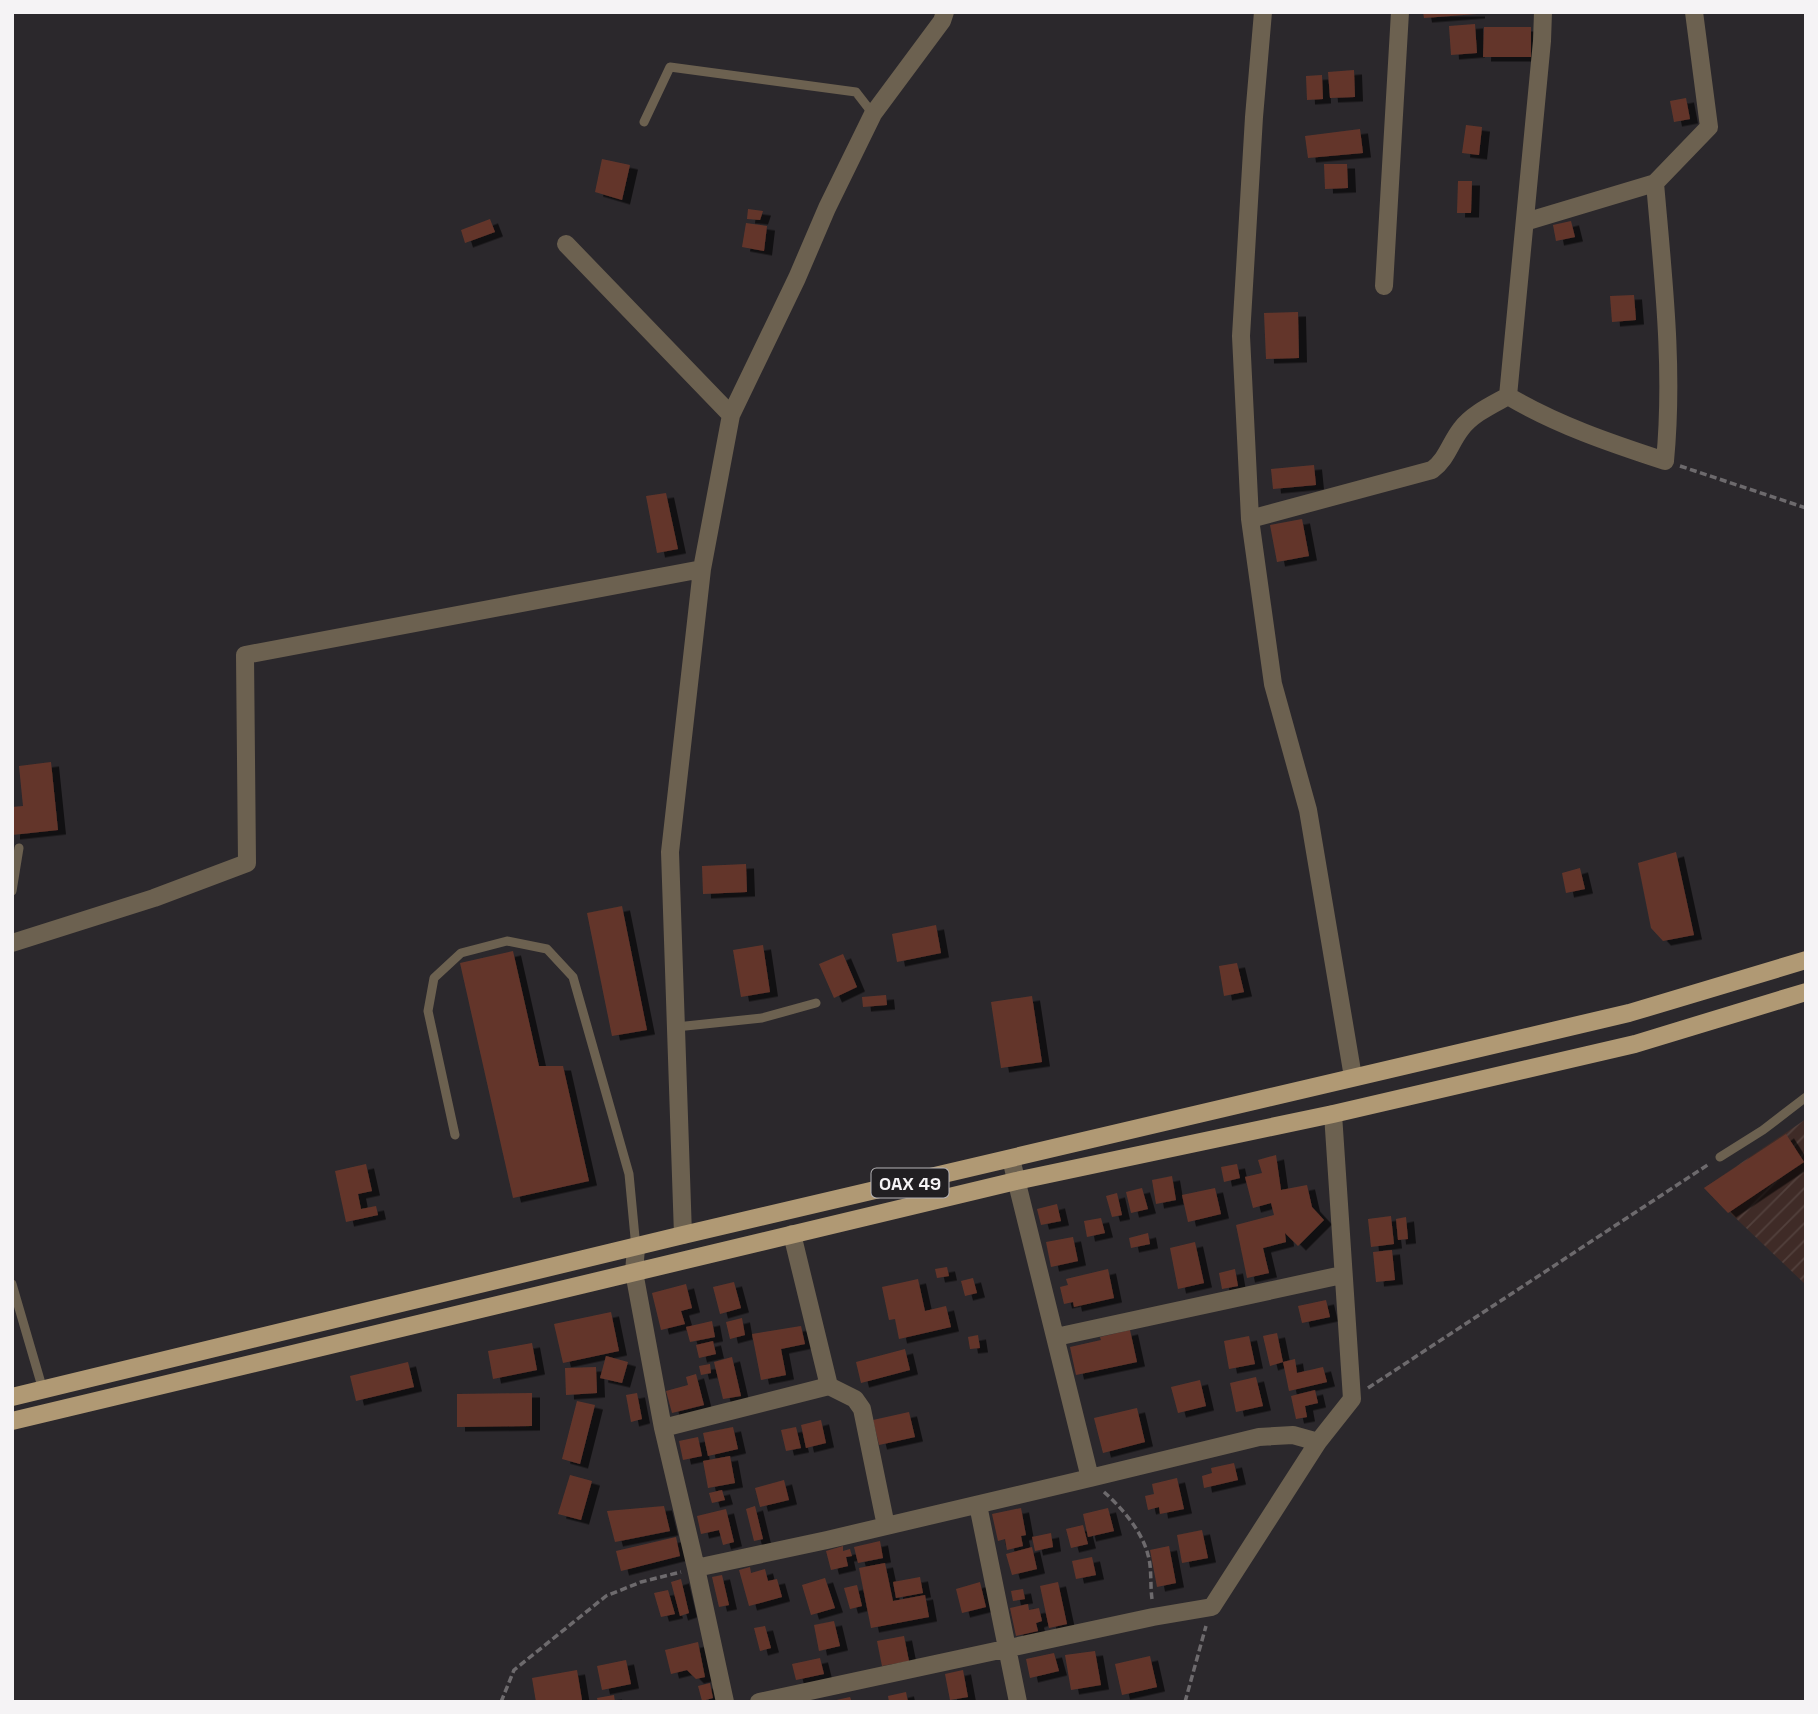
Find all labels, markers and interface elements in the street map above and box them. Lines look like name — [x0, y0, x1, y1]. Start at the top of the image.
road number: OAX 49 — [872, 1168, 948, 1198]

